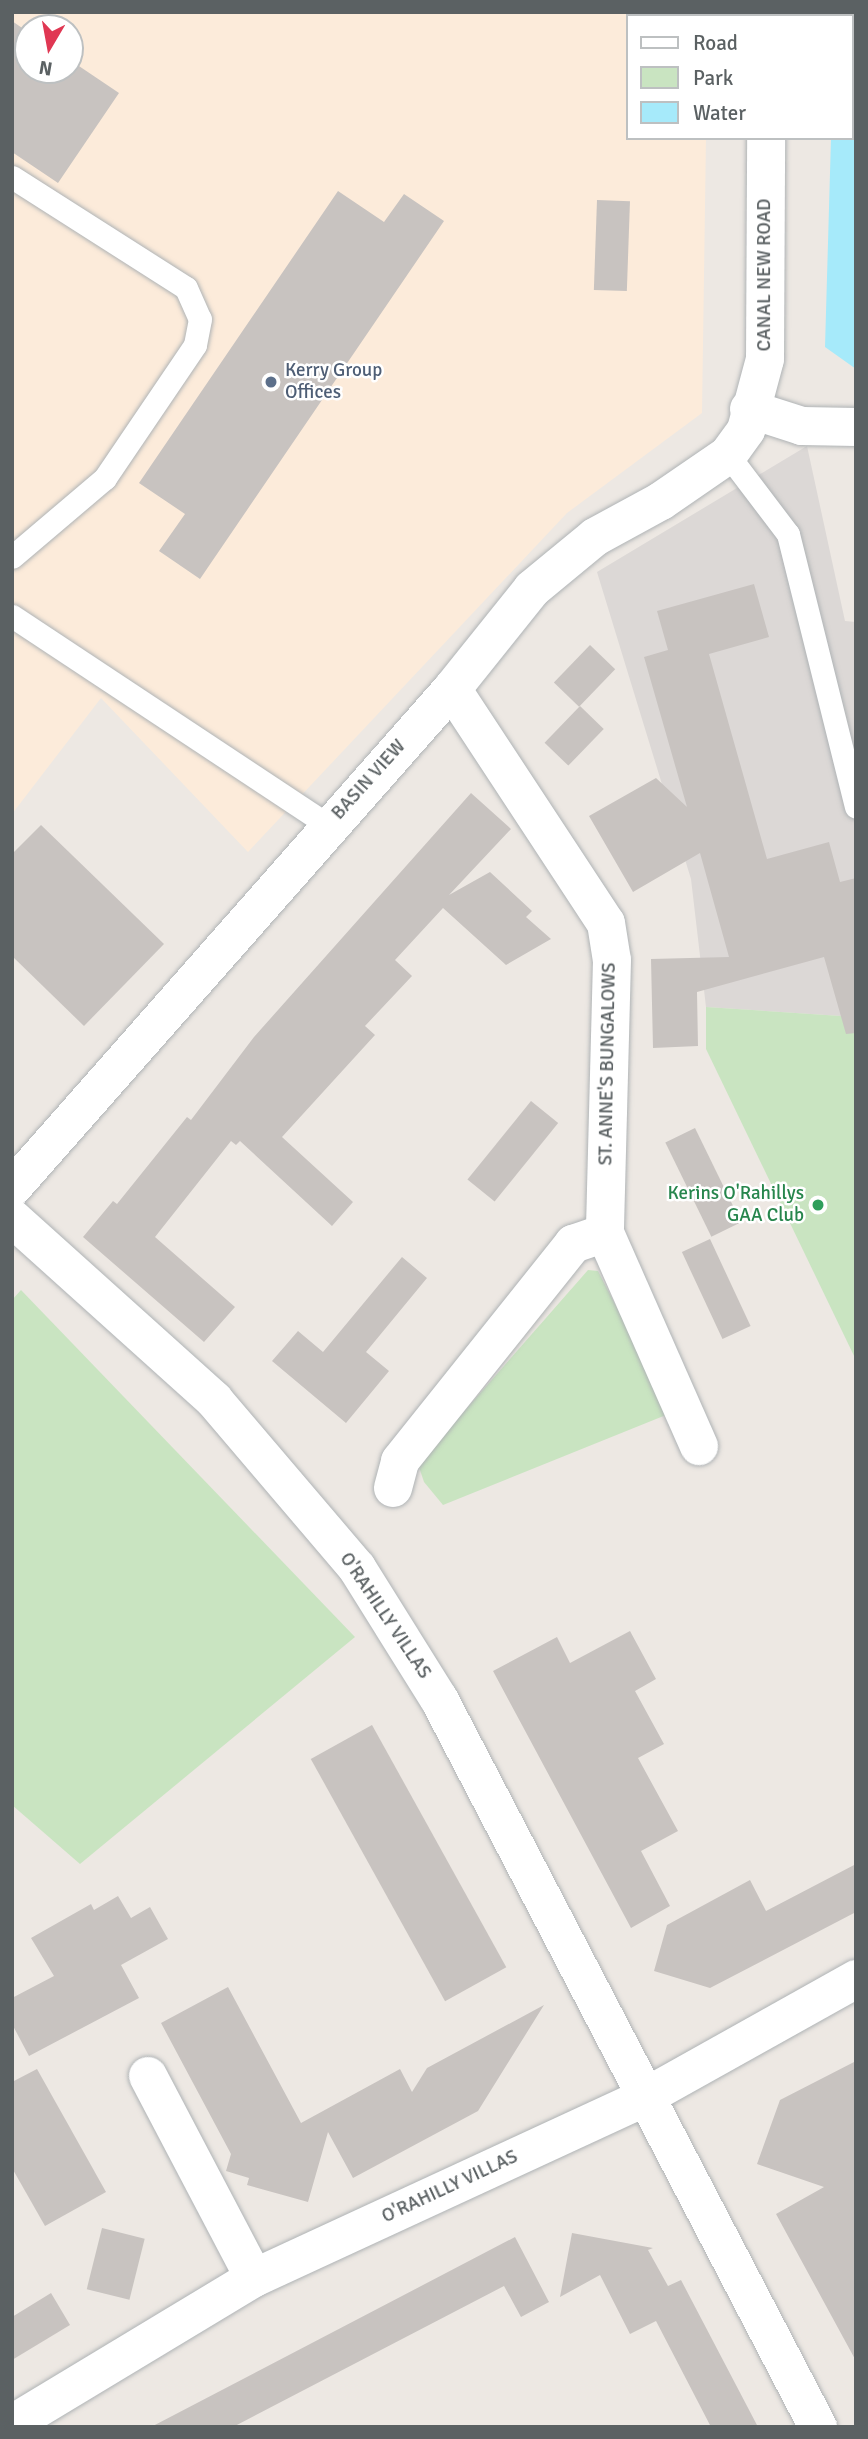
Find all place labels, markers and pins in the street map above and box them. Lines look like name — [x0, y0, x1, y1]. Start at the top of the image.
place label: Kerry Group Offices — [285, 360, 382, 404]
marker: Kerry Group Offices — [263, 374, 279, 390]
place label: Kerins O'Rahillys GAA Club — [667, 1183, 804, 1227]
marker: Kerins O'Rahillys GAA Club — [810, 1197, 826, 1213]

